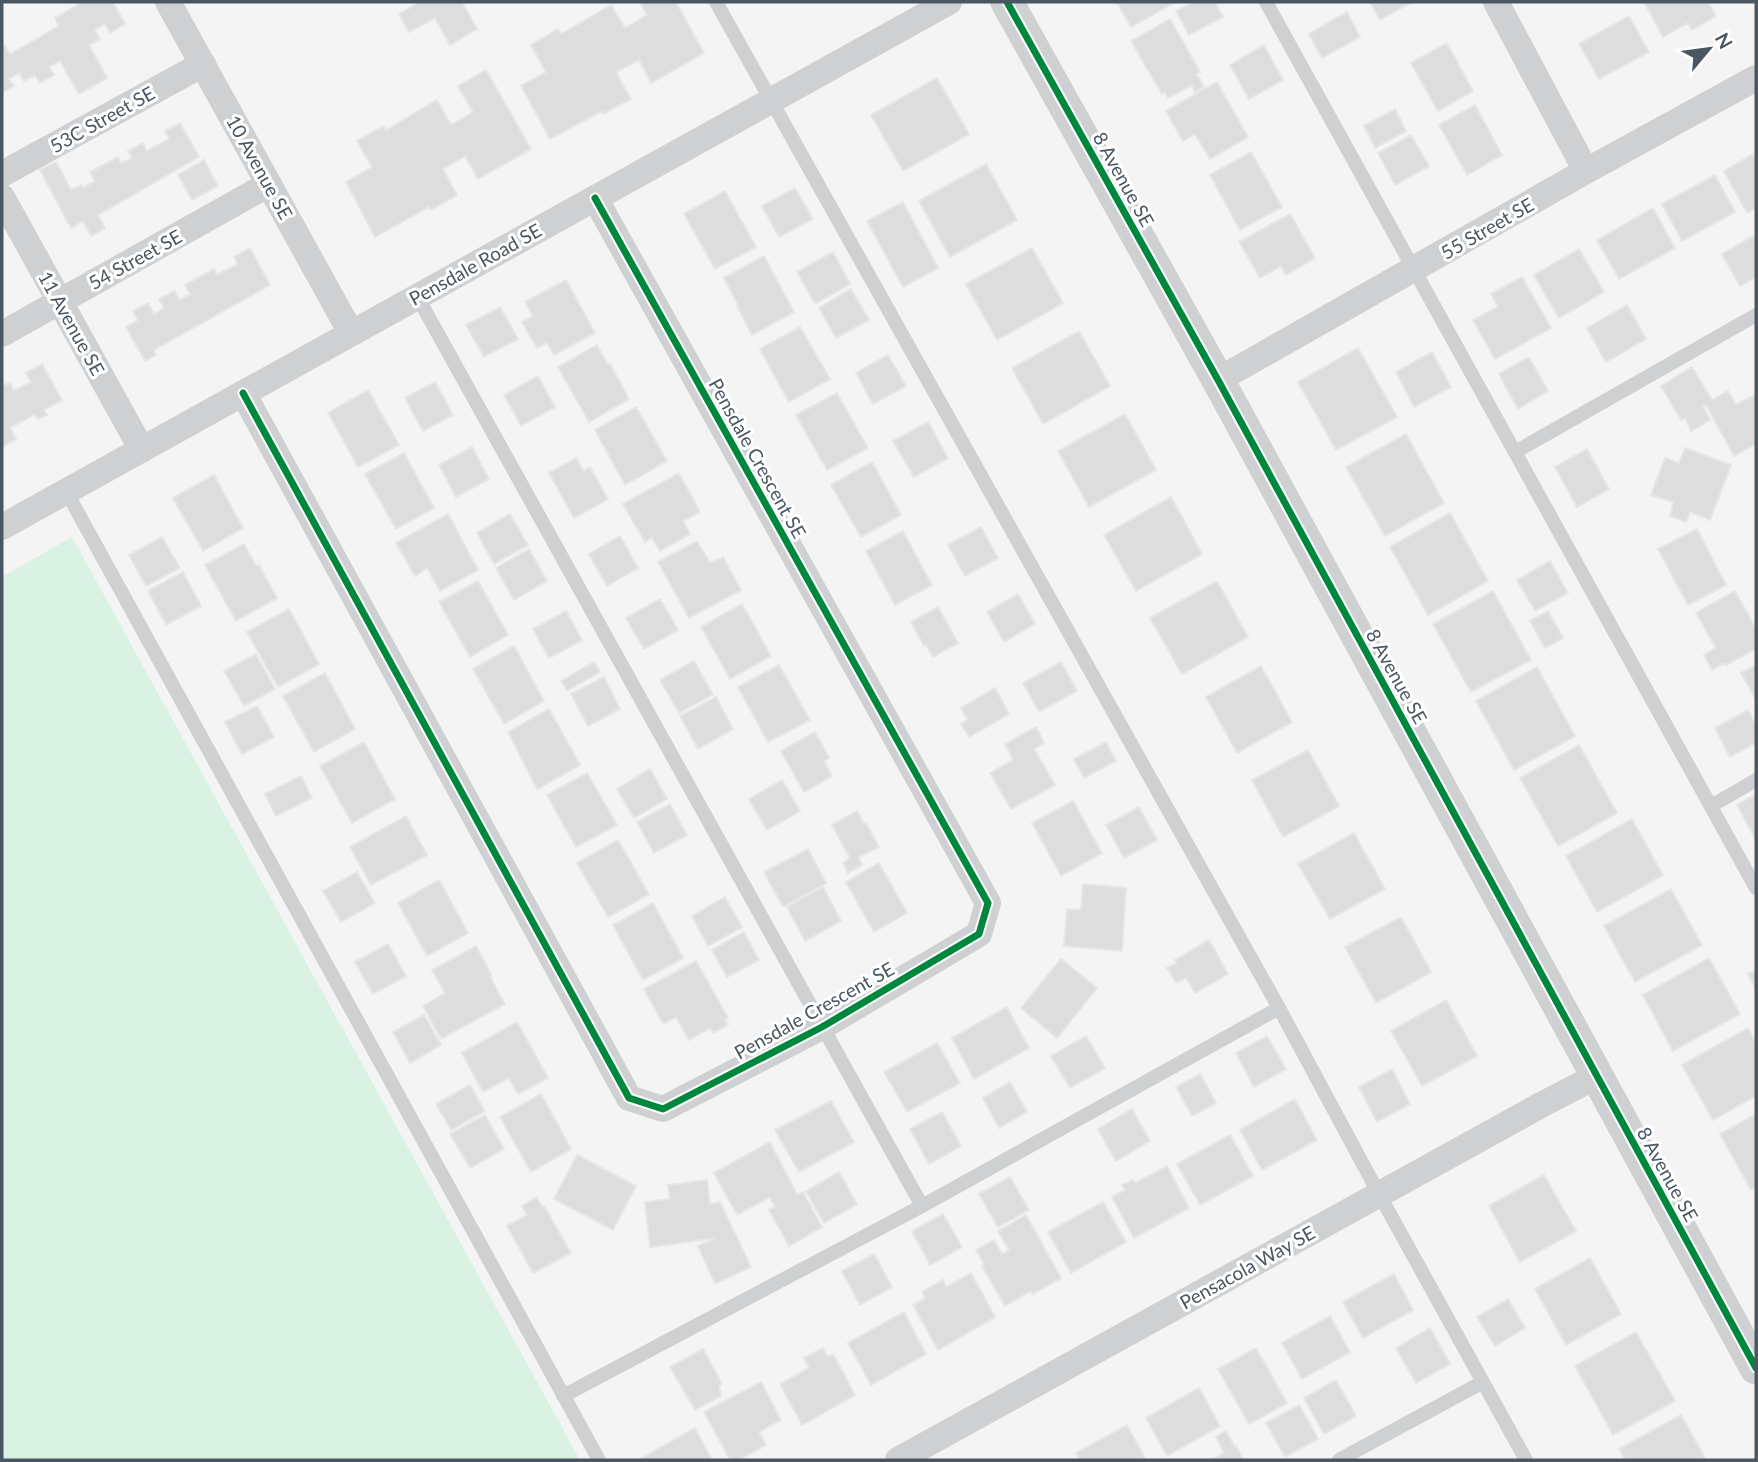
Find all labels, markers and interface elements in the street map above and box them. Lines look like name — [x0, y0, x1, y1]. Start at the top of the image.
north arrow — [1674, 14, 1744, 84]
text: N — [1711, 29, 1738, 52]
street label: 53C Street SE — [46, 81, 158, 157]
street label: 10 Avenue SE — [222, 111, 298, 223]
street label: 8 Avenue SE — [1089, 128, 1159, 230]
street label: 55 Street SE — [1437, 192, 1537, 264]
street label: Pensdale Road SE — [405, 218, 545, 310]
street label: 54 Street SE — [84, 224, 186, 294]
street label: 11 Avenue SE — [34, 267, 110, 379]
street label: Pensdale Crescent SE — [705, 374, 811, 542]
street label: 8 Avenue SE — [1362, 625, 1432, 727]
street label: Pensdale Crescent SE — [730, 957, 898, 1063]
street label: 8 Avenue SE — [1633, 1123, 1703, 1225]
street label: Pensacola Way SE — [1176, 1220, 1319, 1314]

